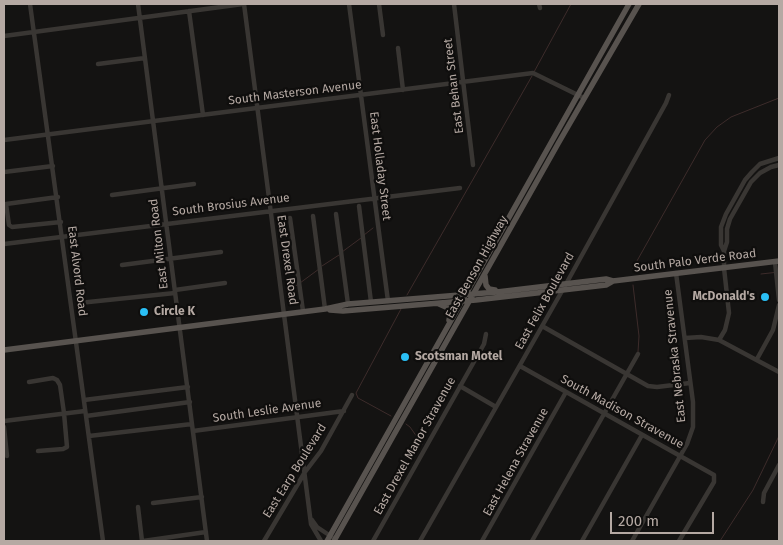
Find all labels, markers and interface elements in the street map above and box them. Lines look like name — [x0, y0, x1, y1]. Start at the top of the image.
street label: East Behan Street — [441, 37, 467, 135]
street label: South Masterson Avenue — [228, 78, 362, 108]
street label: East Holladay Street — [366, 111, 394, 221]
street label: South Brosius Avenue — [171, 191, 291, 219]
street label: East Milton Road — [146, 198, 172, 290]
street label: East Benson Highway — [443, 213, 511, 321]
street label: East Drexel Road — [274, 214, 300, 306]
street label: East Alvord Road — [64, 225, 90, 317]
street label: South Palo Verde Road — [633, 246, 757, 276]
street label: East Felix Boulevard — [512, 250, 578, 352]
street label: East Nebraska Stravenue — [661, 289, 689, 423]
place label: McDonald's — [692, 290, 755, 304]
marker: McDonald's — [759, 291, 771, 303]
place label: Circle K — [154, 305, 195, 319]
marker: Circle K — [138, 306, 150, 318]
place label: Scotsman Motel — [415, 350, 502, 364]
marker: Scotsman Motel — [399, 351, 411, 363]
street label: South Madison Stravenue — [558, 372, 686, 452]
street label: East Drexel Manor Stravenue — [371, 375, 459, 517]
street label: South Leslie Avenue — [212, 396, 322, 426]
street label: East Helena Stravenue — [480, 405, 552, 519]
street label: East Earp Boulevard — [260, 421, 330, 521]
scale bar — [613, 502, 717, 534]
text: 200 m — [618, 512, 659, 530]

